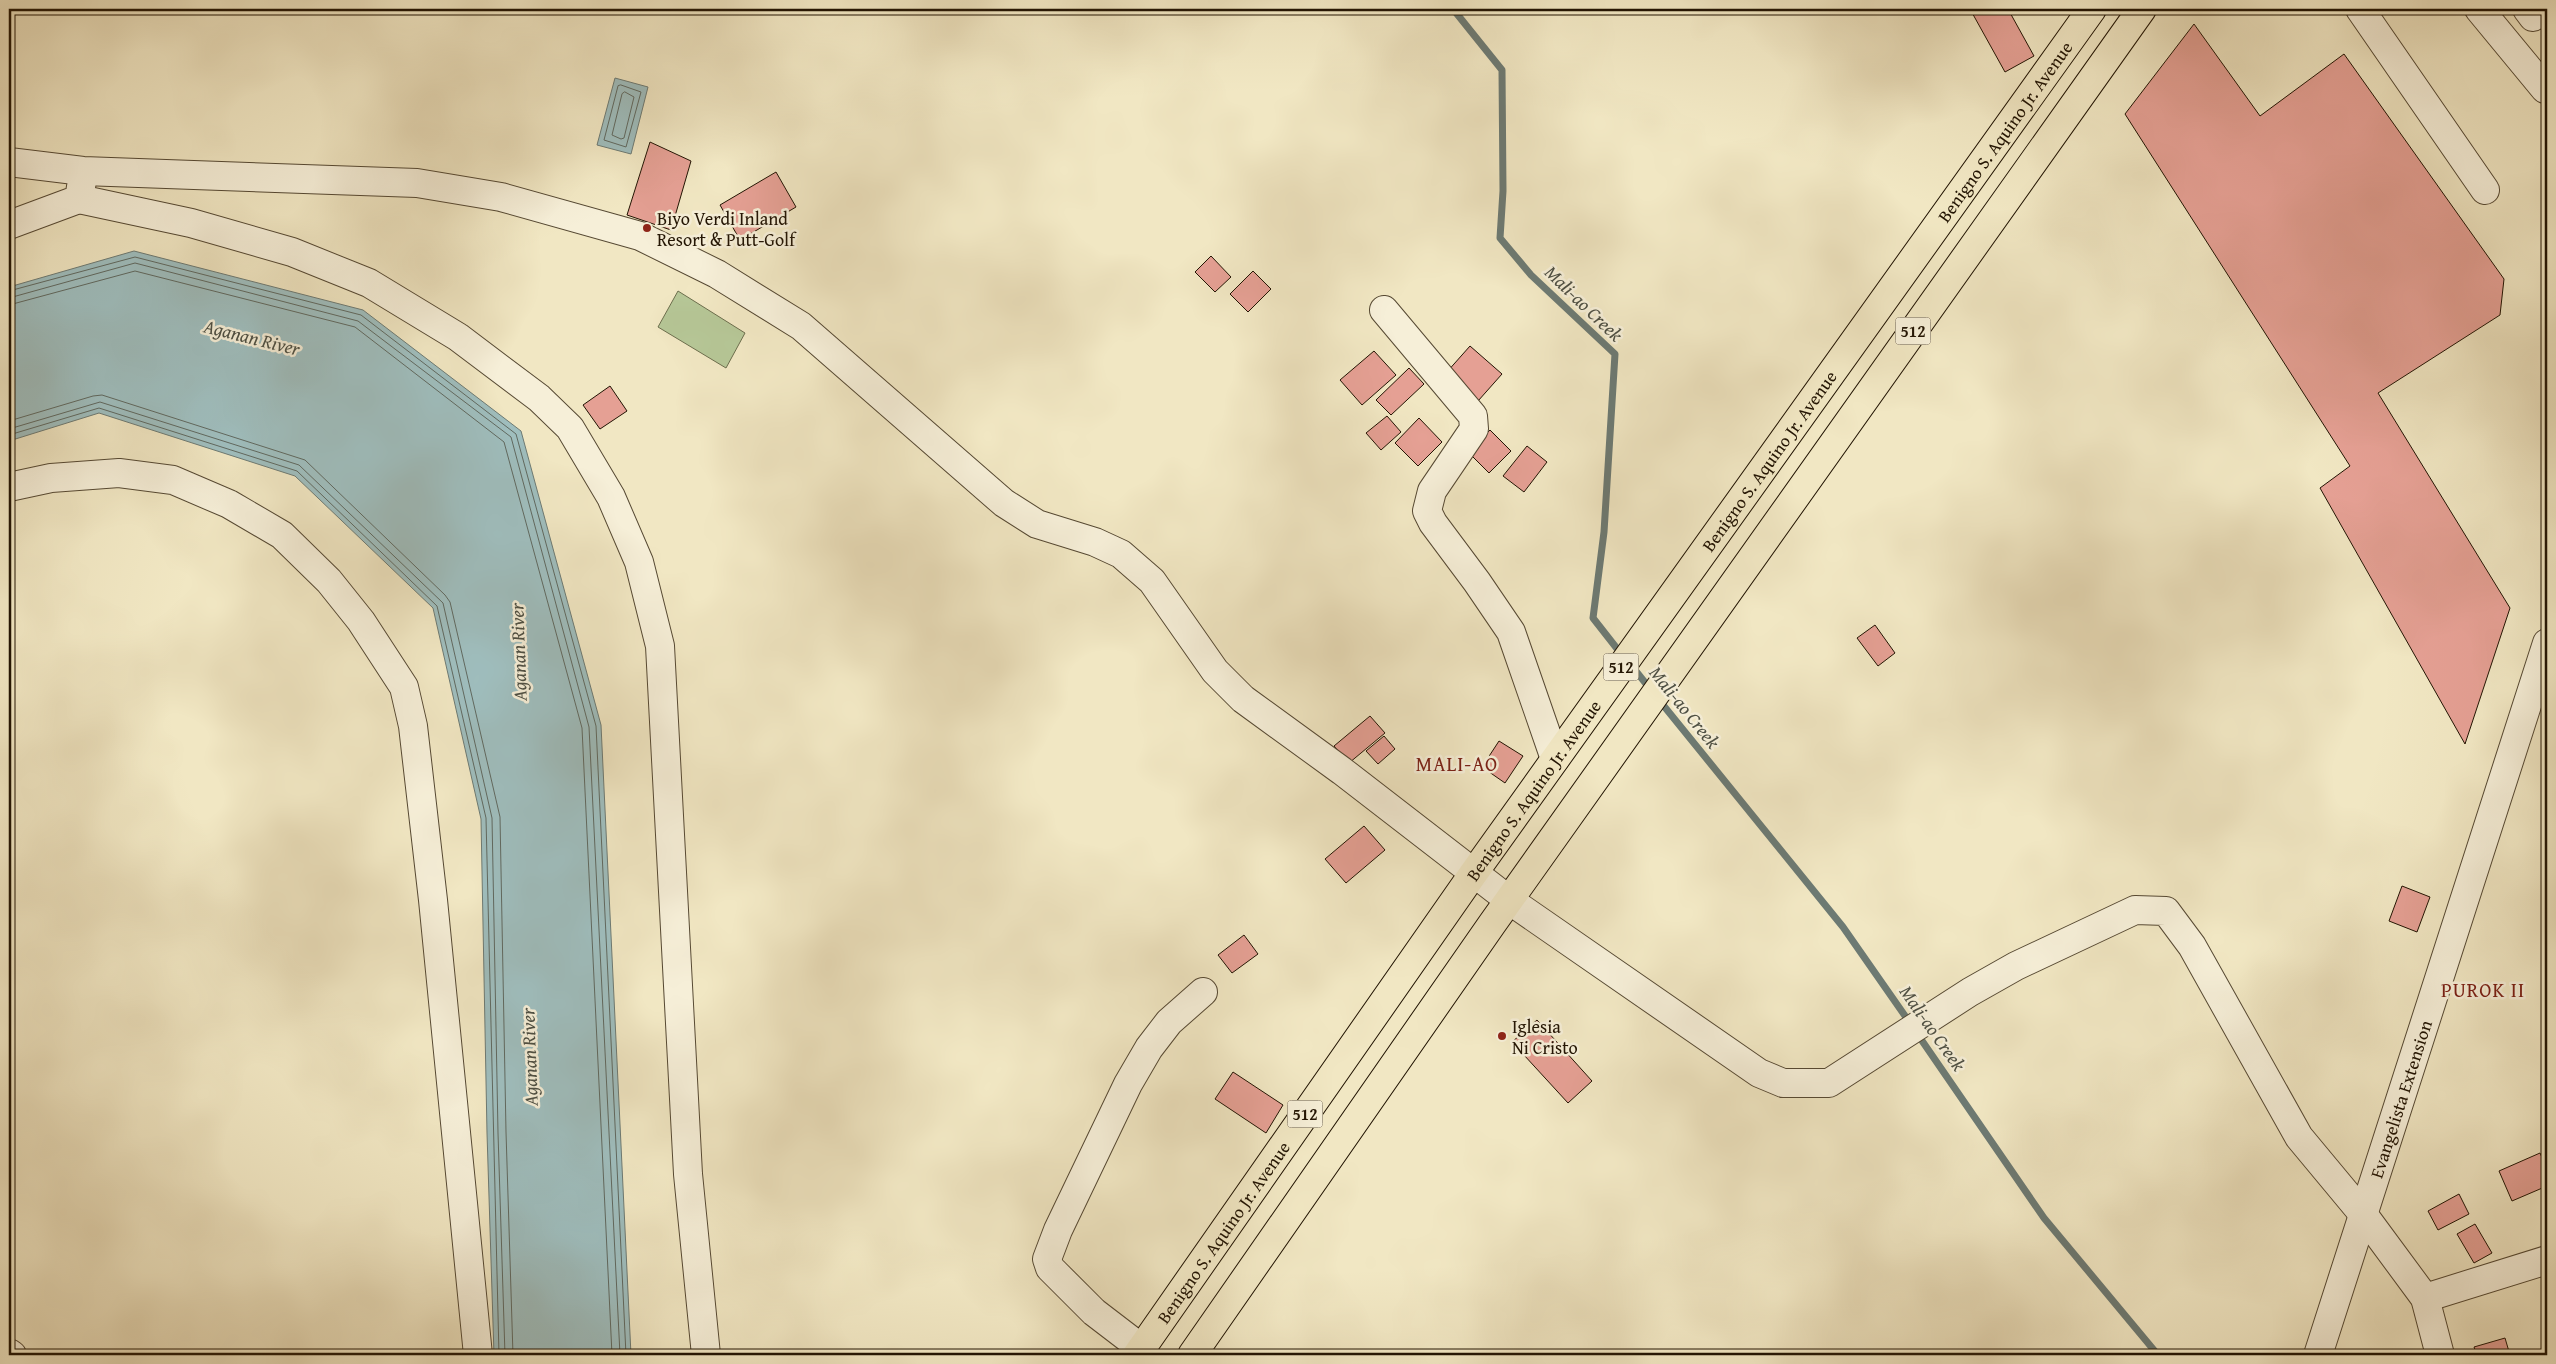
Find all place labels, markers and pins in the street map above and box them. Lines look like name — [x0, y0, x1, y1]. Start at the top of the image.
place label: Biyo Verdi Inland Resort & Putt-Golf — [657, 205, 797, 253]
marker: Biyo Verdi Inland Resort & Putt-Golf — [641, 222, 653, 234]
place label: Iglesia Ni Cristo — [1512, 1013, 1578, 1061]
marker: Iglesia Ni Cristo — [1496, 1030, 1508, 1042]

